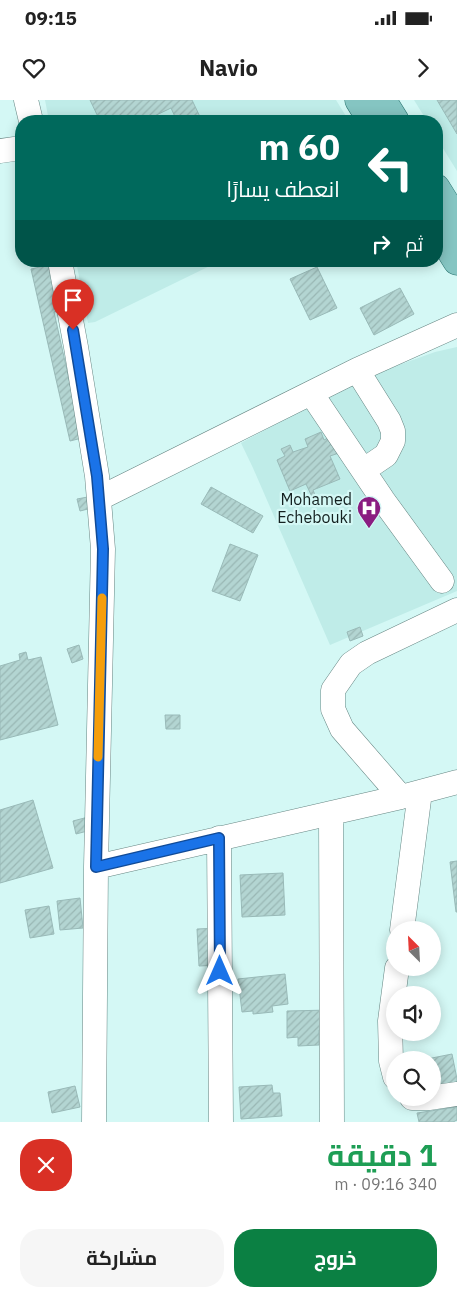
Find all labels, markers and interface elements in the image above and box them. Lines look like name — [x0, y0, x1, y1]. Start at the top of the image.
text: 09:15 — [25, 6, 77, 30]
text: Navio — [199, 53, 258, 82]
icon: heart — [20, 54, 48, 82]
icon: forward — [409, 54, 437, 82]
text: 60 m — [258, 124, 340, 170]
icon: left — [358, 135, 423, 200]
text: انعطف يسارًا — [226, 174, 340, 203]
icon: right — [367, 230, 395, 258]
text: ثم — [405, 232, 423, 256]
pin — [52, 279, 94, 330]
icon: arrive — [59, 286, 87, 314]
place label: Mohamed Echebouki — [277, 489, 352, 527]
hospital icon: Mohamed Echebouki — [356, 495, 382, 529]
north arrow — [386, 921, 441, 976]
map controls — [386, 921, 441, 1106]
position arrow — [193, 944, 245, 996]
button: sound — [386, 986, 441, 1041]
button: search — [386, 1051, 441, 1106]
text: 1 دقيقة — [327, 1135, 437, 1174]
button: close — [20, 1139, 72, 1191]
text: 340 m · 09:16 — [335, 1174, 437, 1194]
button: مشاركة — [20, 1229, 224, 1287]
button: خروج — [234, 1229, 437, 1287]

